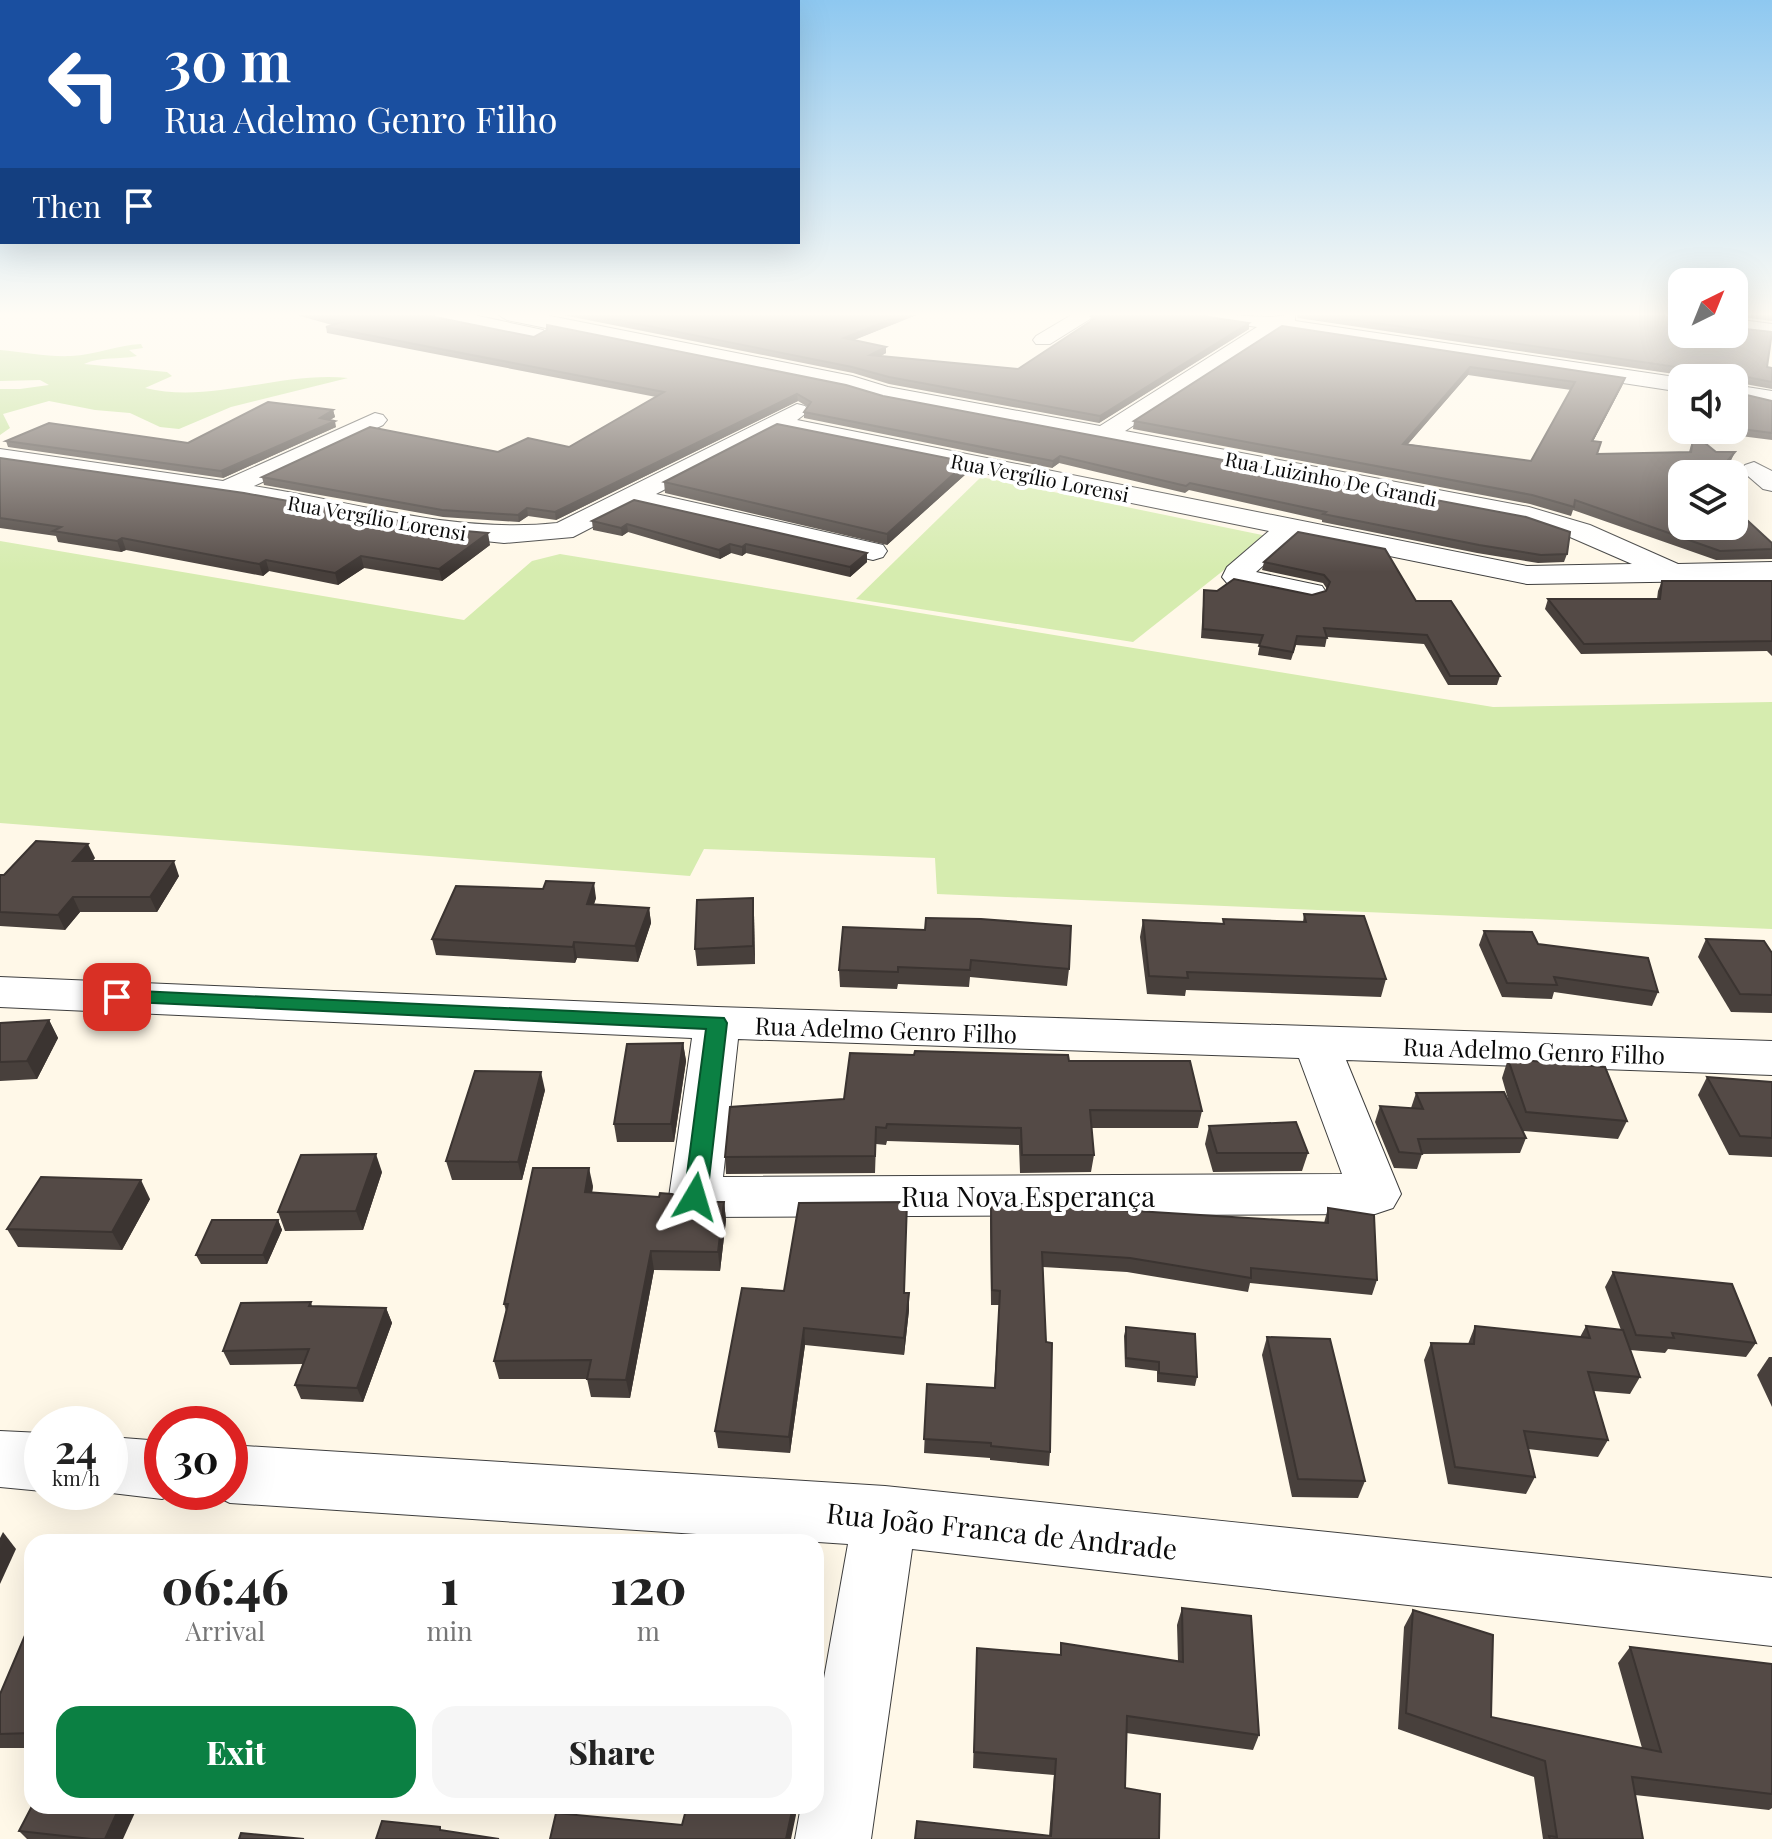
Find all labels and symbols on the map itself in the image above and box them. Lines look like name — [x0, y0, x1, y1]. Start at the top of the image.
north arrow — [1668, 268, 1748, 348]
street label: Rua Luizinho De Grandi — [1223, 444, 1439, 512]
street label: Rua Vergílio Lorensi — [949, 446, 1132, 508]
street label: Rua Vergílio Lorensi — [286, 488, 469, 546]
pin — [83, 963, 151, 1031]
street label: Rua Adelmo Genro Filho — [754, 1008, 1018, 1050]
street label: Rua Adelmo Genro Filho — [1402, 1029, 1666, 1071]
position arrow — [653, 1155, 737, 1239]
street label: Rua Nova Esperança — [901, 1177, 1155, 1214]
speed limit sign: 30 — [144, 1406, 248, 1510]
street label: Rua João Franca de Andrade — [825, 1493, 1179, 1567]

